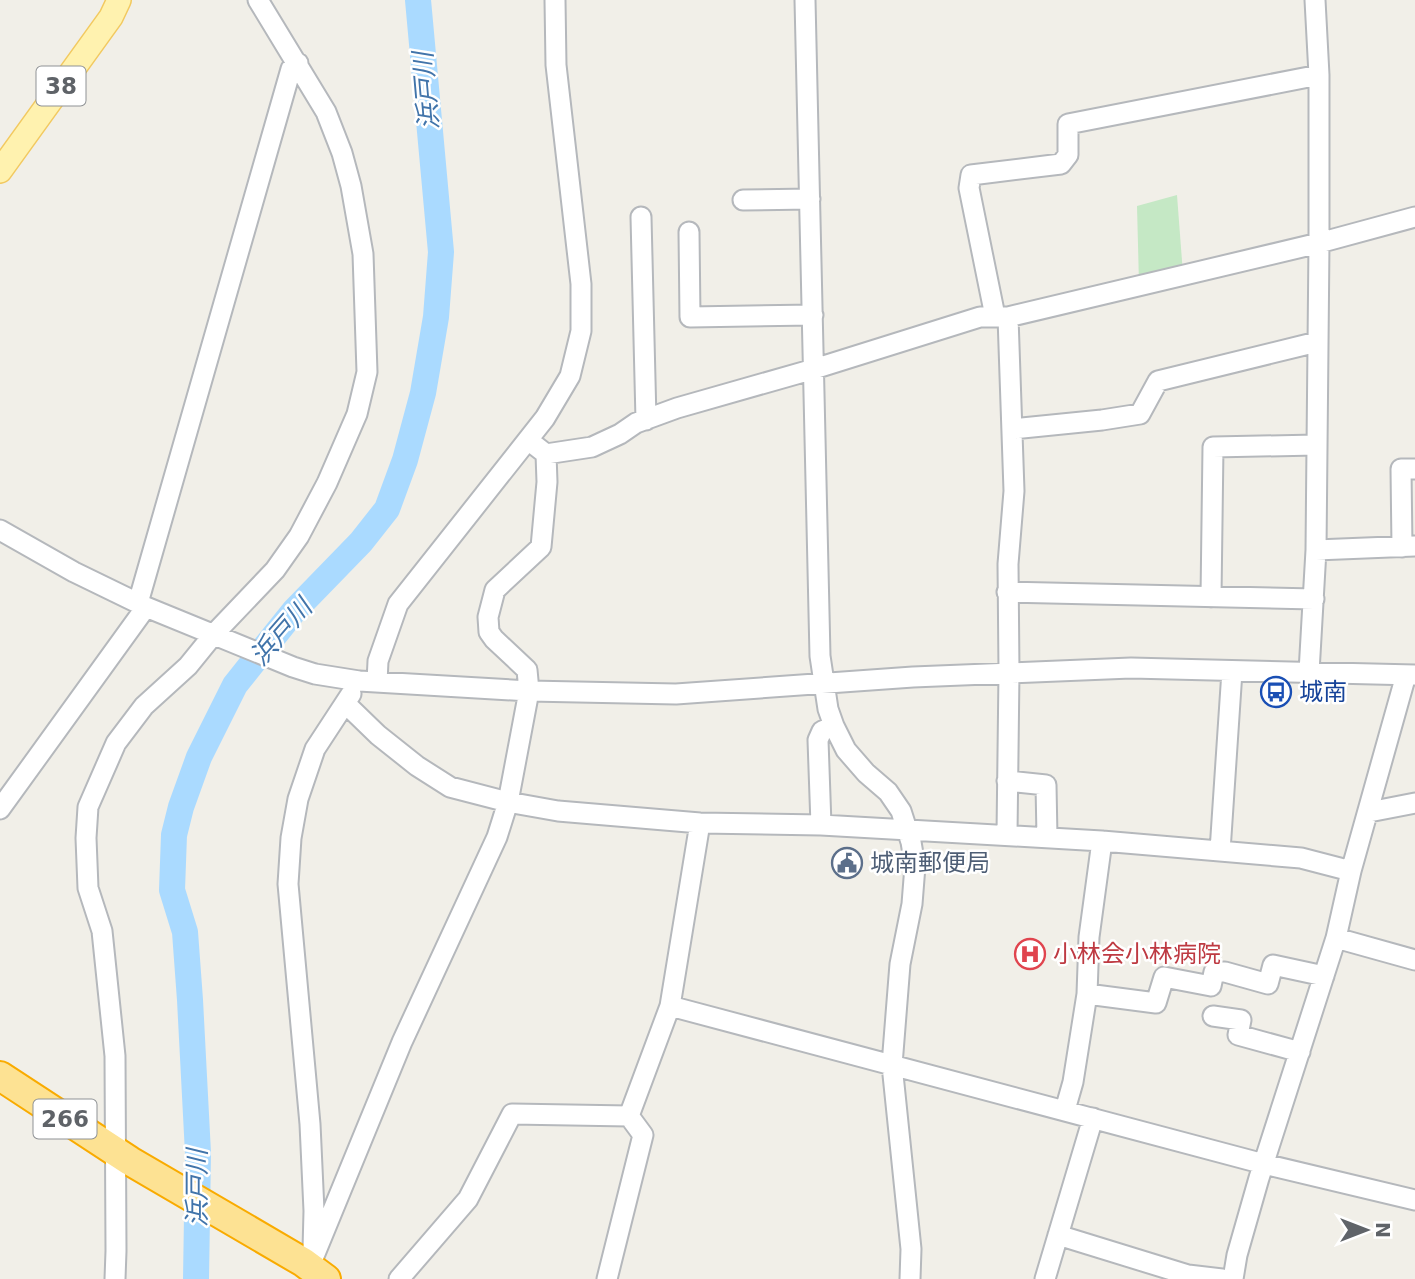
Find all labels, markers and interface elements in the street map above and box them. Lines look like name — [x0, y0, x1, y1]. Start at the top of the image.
water label: 浜戸川 — [407, 48, 444, 131]
road number: 38 — [36, 66, 86, 106]
water label: 浜戸川 — [244, 590, 320, 671]
bus stop icon: 城南 — [1259, 675, 1293, 709]
place label: 城南 — [1299, 678, 1347, 706]
public building icon: 城南郵便局 — [830, 846, 864, 880]
place label: 城南郵便局 — [870, 849, 990, 877]
hospital icon: 小林会小林病院 — [1013, 937, 1047, 971]
place label: 小林会小林病院 — [1053, 940, 1221, 968]
road number: 266 — [34, 1100, 96, 1138]
water label: 浜戸川 — [182, 1146, 212, 1227]
north arrow — [1331, 1195, 1401, 1265]
text: N — [1372, 1222, 1394, 1238]

